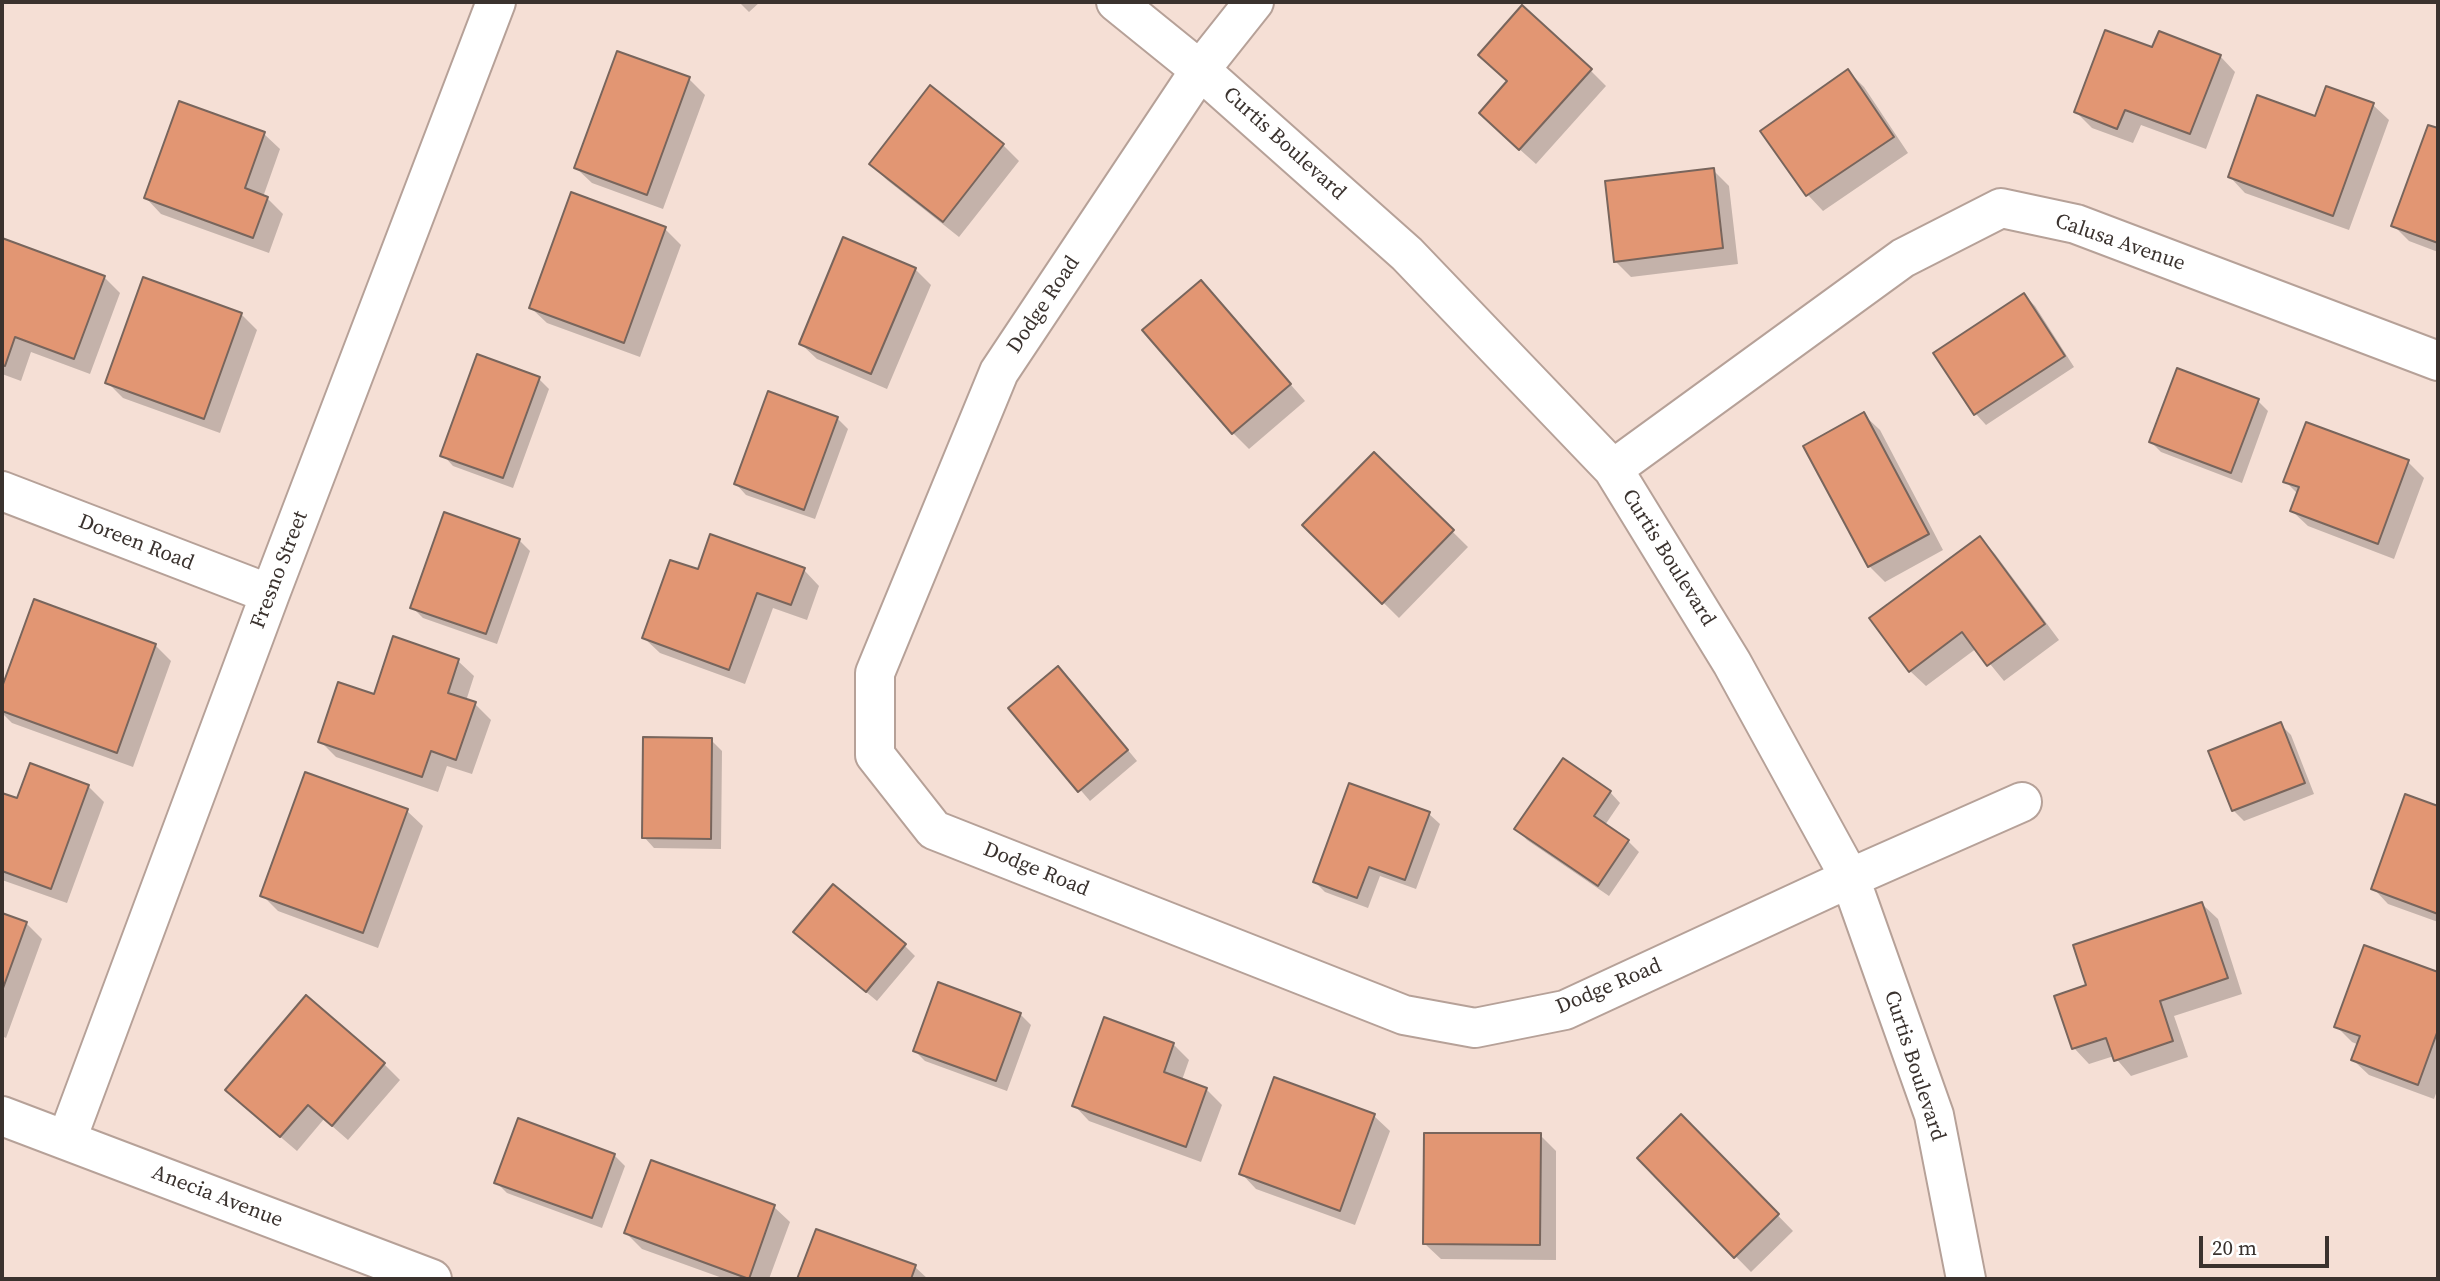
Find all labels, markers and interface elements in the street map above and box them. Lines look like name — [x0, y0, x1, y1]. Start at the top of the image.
street label: Curtis Boulevard — [1217, 82, 1351, 206]
street label: Calusa Avenue — [2052, 209, 2188, 277]
street label: Dodge Road — [1002, 252, 1086, 358]
street label: Curtis Boulevard — [1616, 485, 1720, 631]
street label: Fresno Street — [246, 508, 314, 632]
street label: Doreen Road — [75, 509, 197, 577]
street label: Dodge Road — [979, 837, 1093, 903]
street label: Dodge Road — [1553, 954, 1665, 1020]
street label: Curtis Boulevard — [1878, 988, 1950, 1144]
street label: Anecia Avenue — [148, 1160, 286, 1234]
scale bar — [2202, 1222, 2332, 1266]
text: 20 m — [2212, 1233, 2257, 1262]

